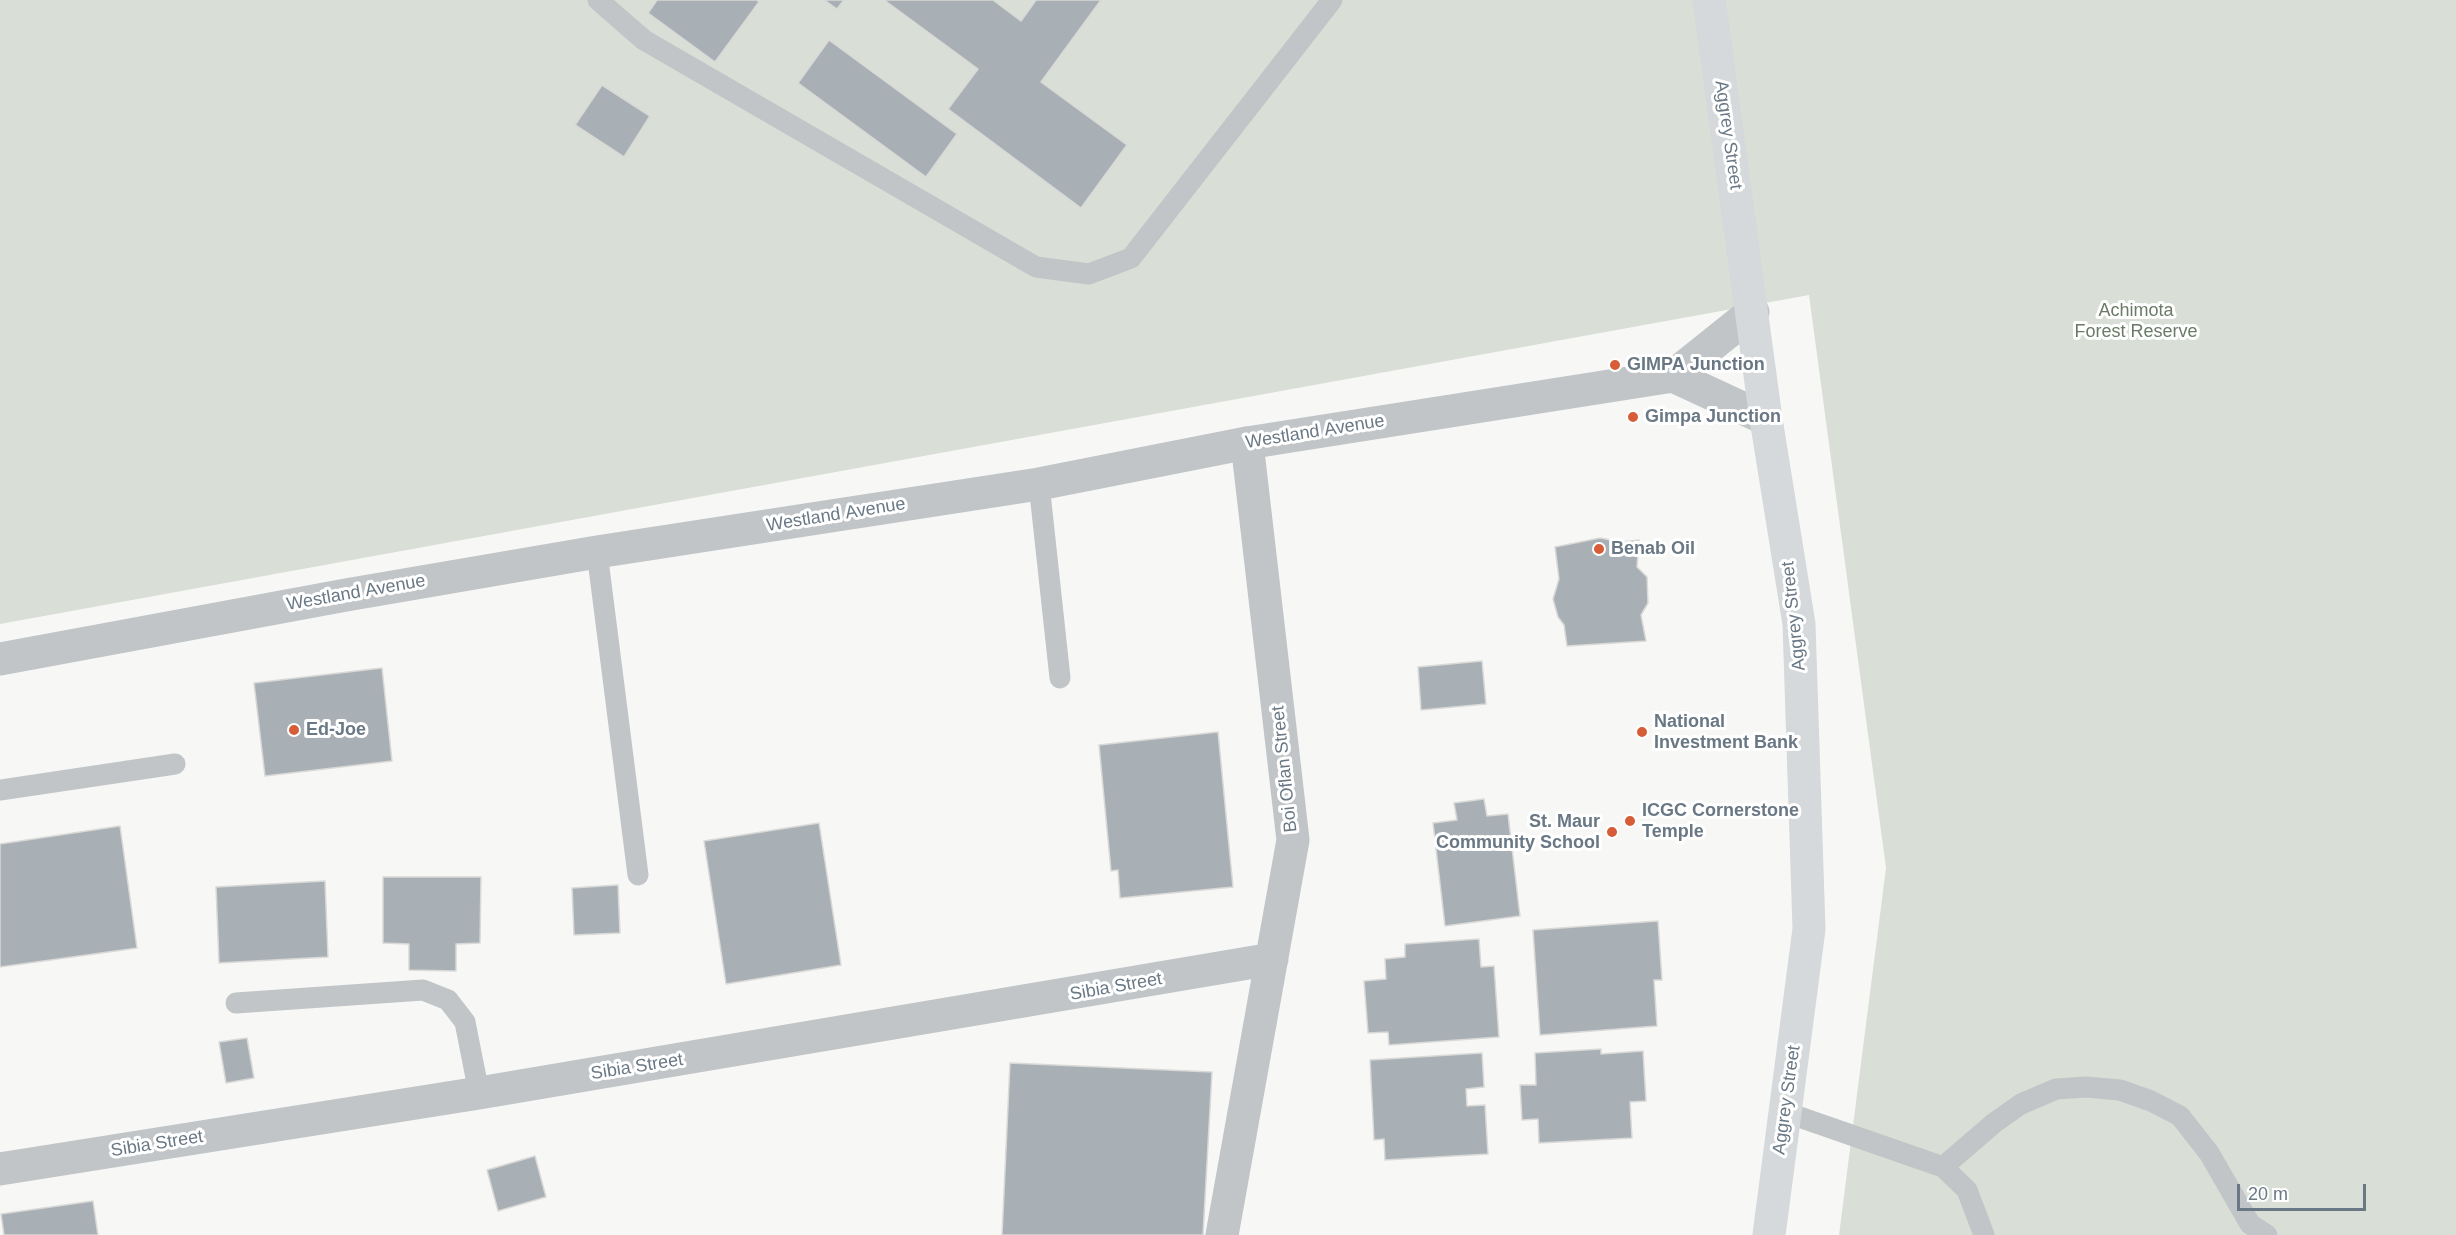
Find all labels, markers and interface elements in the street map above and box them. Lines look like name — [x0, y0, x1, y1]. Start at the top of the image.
street label: Aggrey Street — [1710, 79, 1746, 191]
park label: Achimota Forest Reserve — [2074, 300, 2198, 342]
place label: GIMPA Junction — [1627, 354, 1765, 376]
marker: GIMPA Junction — [1608, 358, 1622, 372]
place label: Gimpa Junction — [1645, 406, 1781, 428]
street label: Westland Avenue — [1244, 410, 1386, 454]
marker: Gimpa Junction — [1626, 410, 1640, 424]
street label: Westland Avenue — [765, 493, 907, 537]
place label: Benab Oil — [1611, 538, 1695, 560]
marker: Benab Oil — [1592, 542, 1606, 556]
street label: Aggrey Street — [1778, 560, 1810, 672]
street label: Westland Avenue — [285, 570, 427, 616]
street label: Boi Oflan Street — [1268, 705, 1302, 833]
place label: National Investment Bank — [1654, 711, 1798, 754]
place label: Ed-Joe — [306, 719, 366, 741]
marker: Ed-Joe — [287, 723, 301, 737]
marker: National Investment Bank — [1635, 725, 1649, 739]
place label: ICGC Cornerstone Temple — [1642, 800, 1799, 842]
place label: St. Maur Community School — [1436, 811, 1600, 854]
marker: ICGC Cornerstone Temple — [1623, 814, 1637, 828]
marker: St. Maur Community School — [1605, 825, 1619, 839]
street label: Sibia Street — [1068, 968, 1164, 1006]
street label: Aggrey Street — [1769, 1044, 1805, 1156]
street label: Sibia Street — [589, 1049, 685, 1085]
street label: Sibia Street — [109, 1126, 205, 1162]
scale bar — [2240, 1172, 2369, 1210]
text: 20 m — [2248, 1184, 2288, 1204]

